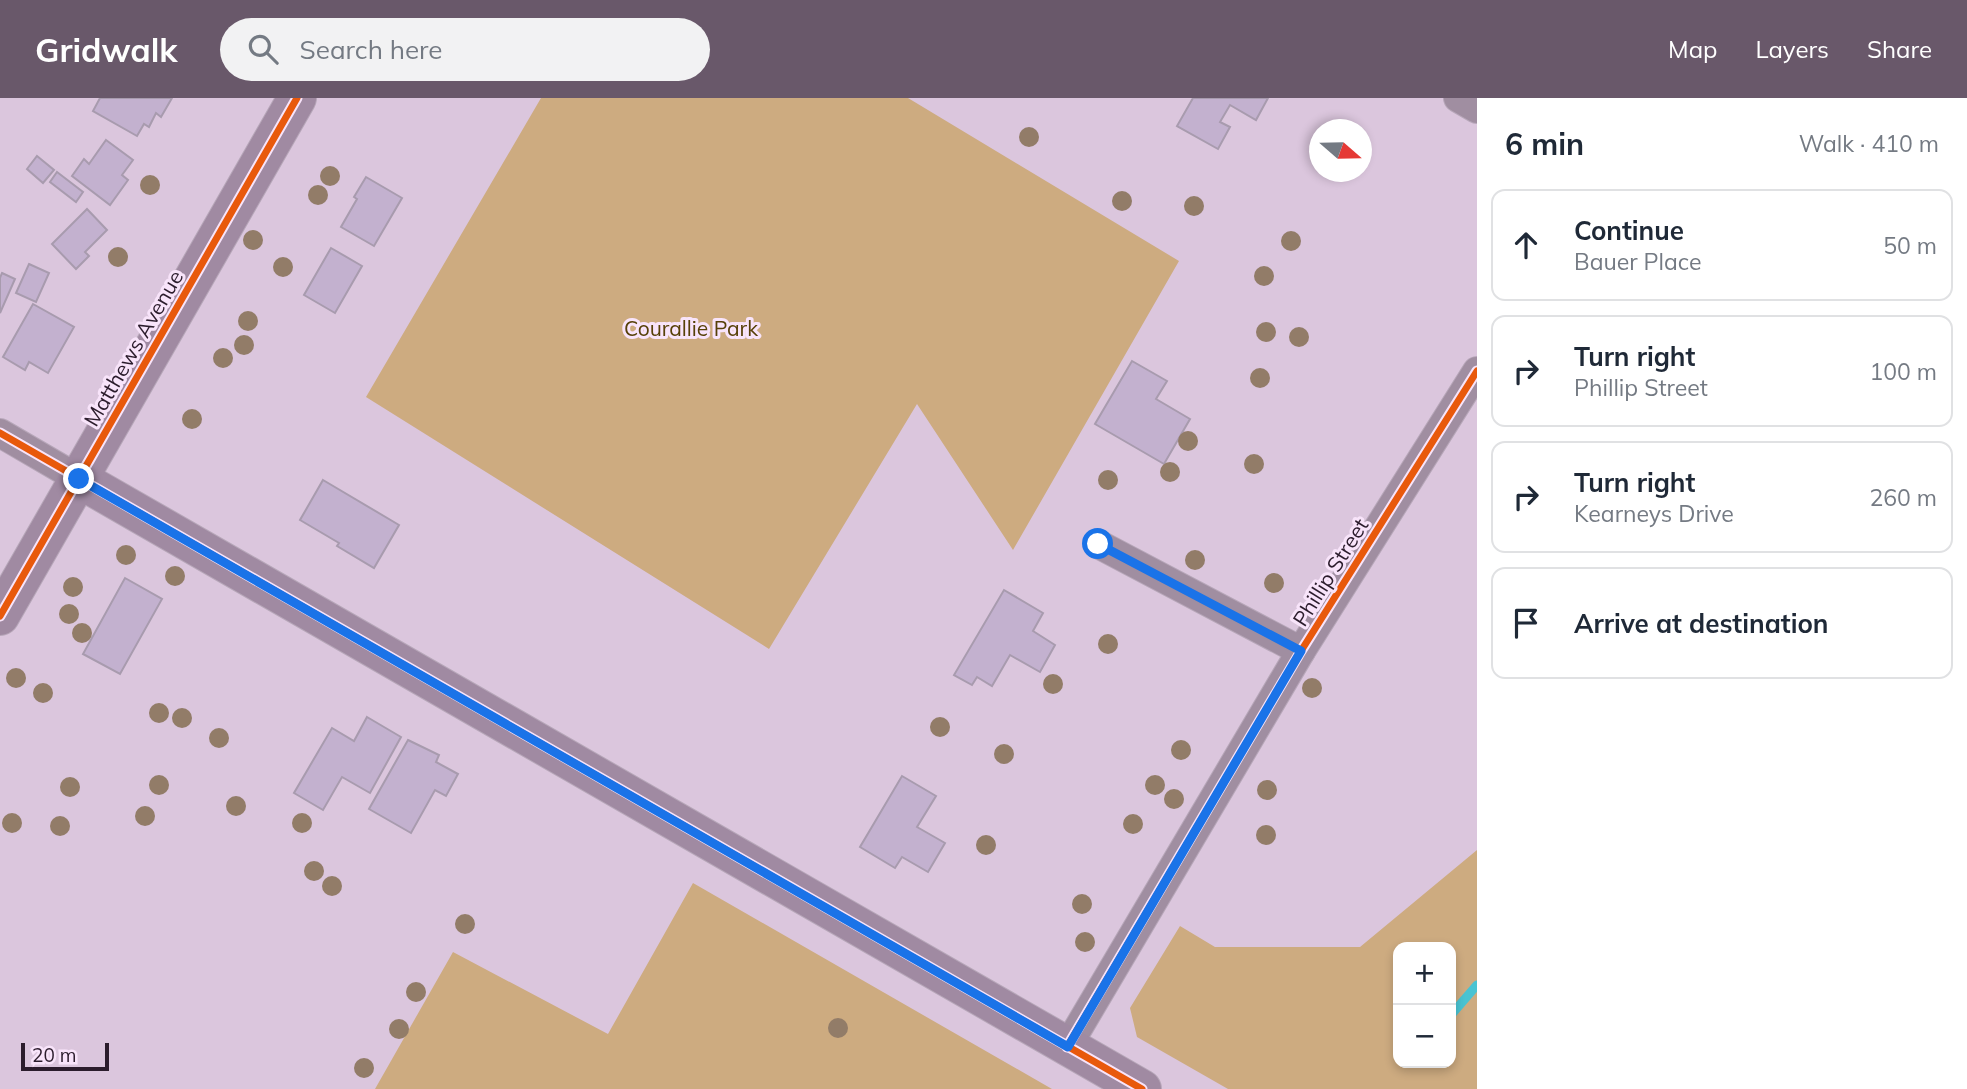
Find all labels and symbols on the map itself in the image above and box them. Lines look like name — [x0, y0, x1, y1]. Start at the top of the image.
north arrow — [1309, 119, 1372, 182]
street label: Matthews Avenue — [78, 265, 188, 431]
park label: Courallie Park — [624, 315, 758, 341]
route end — [63, 463, 94, 494]
street label: Phillip Street — [1287, 513, 1373, 631]
route start — [1082, 528, 1113, 559]
scale bar — [21, 1040, 108, 1072]

